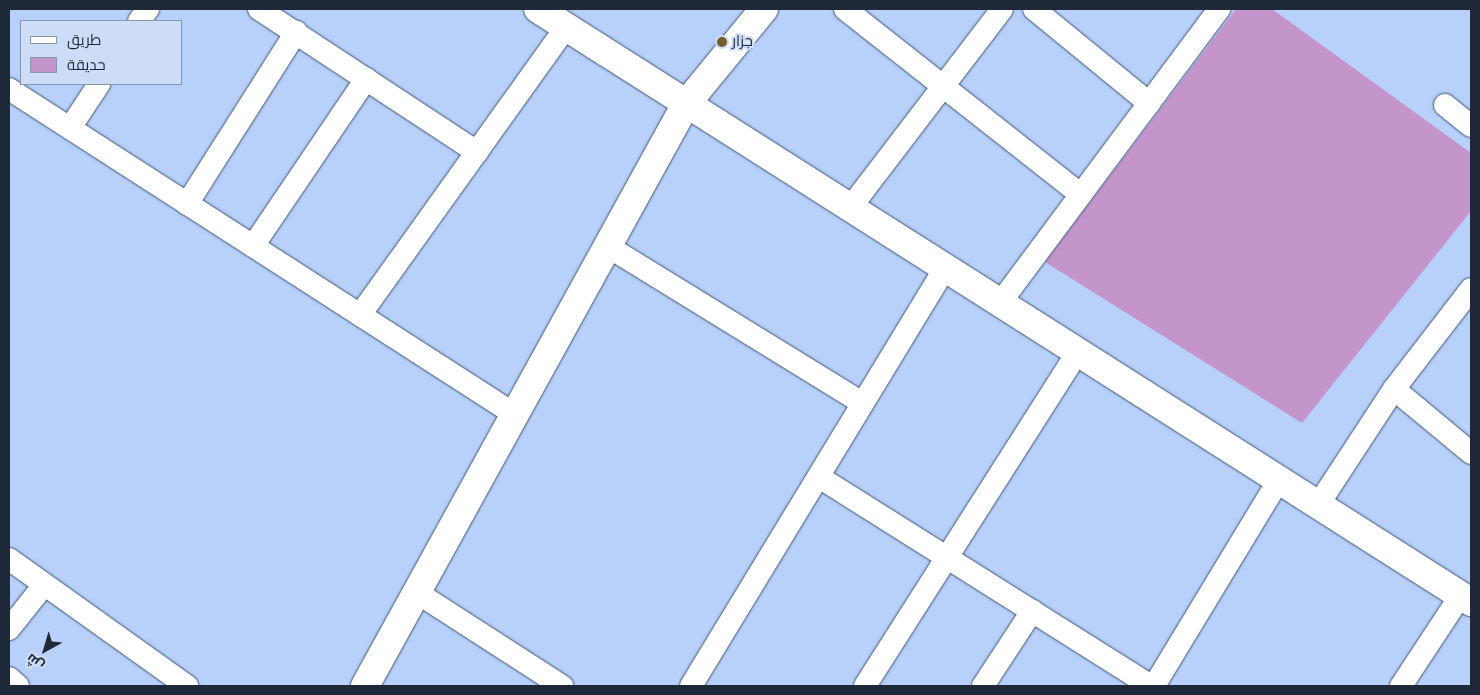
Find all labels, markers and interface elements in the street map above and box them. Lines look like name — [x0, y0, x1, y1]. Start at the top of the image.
legend — [20, 20, 182, 85]
text: طريق — [67, 31, 101, 49]
place label: جزار — [732, 33, 753, 51]
marker: جزار — [716, 36, 728, 48]
text: حديقة — [67, 56, 106, 74]
north arrow — [20, 625, 70, 675]
text: ش — [23, 650, 48, 674]

